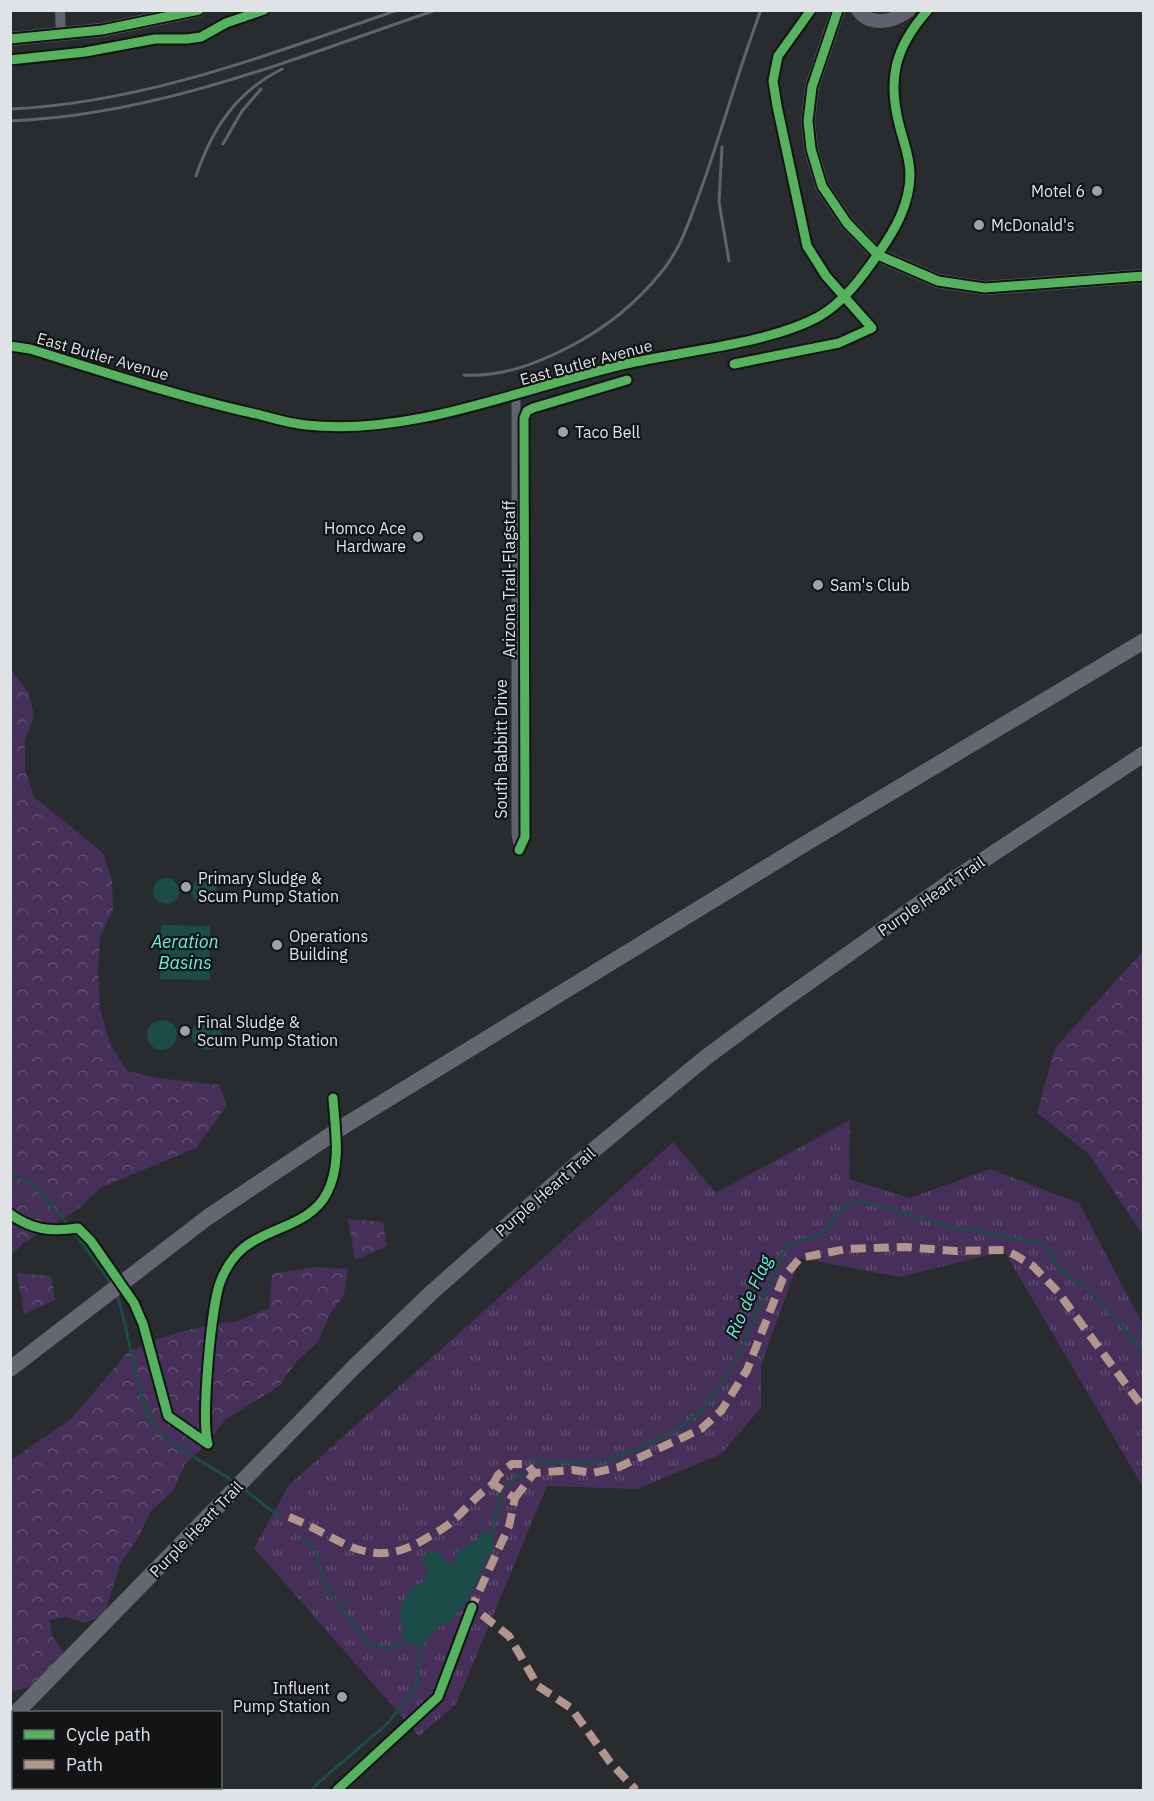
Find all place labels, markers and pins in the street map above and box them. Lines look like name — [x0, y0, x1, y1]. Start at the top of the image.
place label: Motel 6 — [1031, 181, 1085, 201]
marker: Motel 6 — [1090, 184, 1104, 198]
place label: McDonald's — [991, 215, 1075, 235]
marker: McDonald's — [972, 218, 986, 232]
place label: Taco Bell — [575, 422, 640, 442]
marker: Taco Bell — [556, 425, 570, 439]
place label: Homco Ace Hardware — [324, 518, 406, 556]
marker: Homco Ace Hardware — [411, 530, 425, 544]
place label: Sam's Club — [830, 575, 910, 595]
marker: Sam's Club — [811, 578, 825, 592]
place label: Primary Sludge & Scum Pump Station — [198, 868, 339, 906]
marker: Primary Sludge & Scum Pump Station — [179, 880, 193, 894]
place label: Operations Building — [289, 926, 368, 964]
marker: Operations Building — [270, 938, 284, 952]
place label: Final Sludge & Scum Pump Station — [197, 1012, 338, 1050]
marker: Final Sludge & Scum Pump Station — [178, 1024, 192, 1038]
place label: Influent Pump Station — [233, 1678, 330, 1716]
marker: Influent Pump Station — [335, 1690, 349, 1704]

